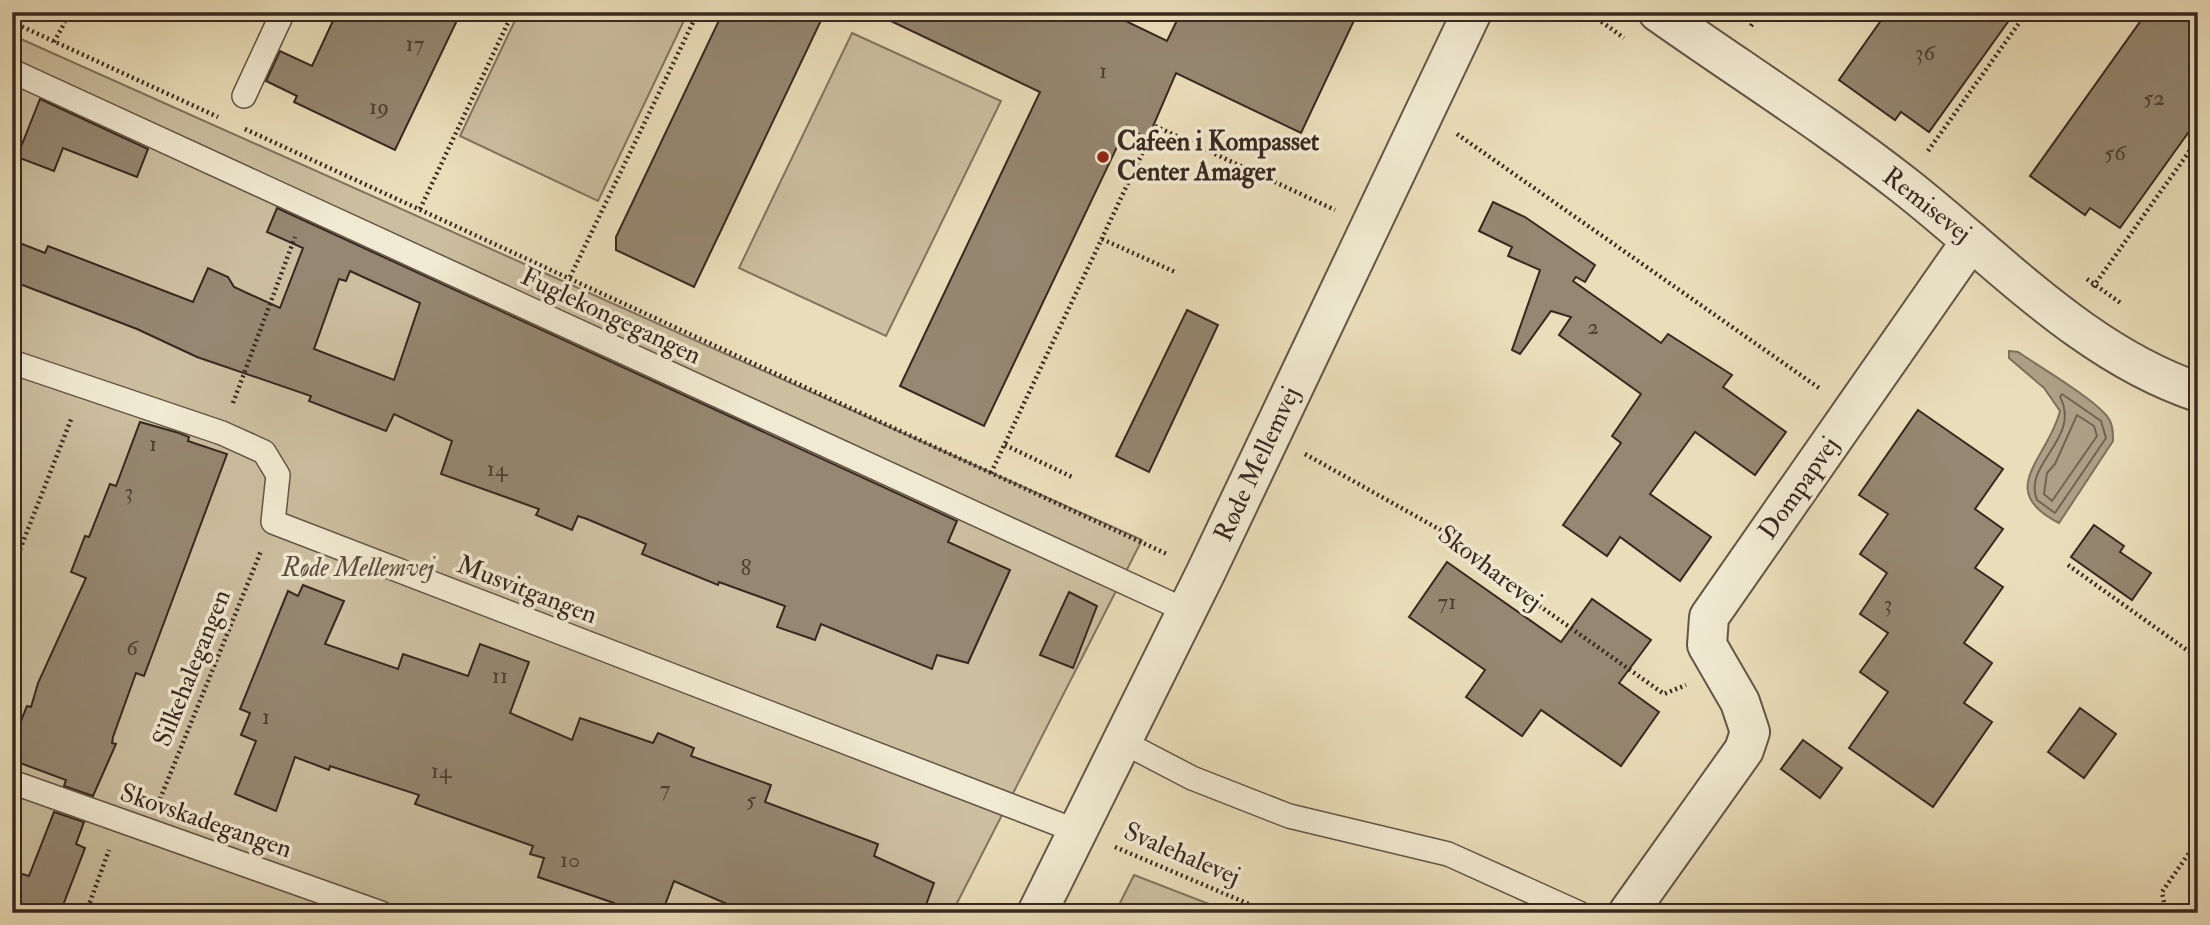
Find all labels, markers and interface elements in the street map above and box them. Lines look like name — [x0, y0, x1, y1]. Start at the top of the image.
house number: 17 — [406, 29, 425, 58]
house number: 36 — [1915, 38, 1937, 67]
house number: 1 — [1099, 56, 1107, 85]
house number: 52 — [2143, 83, 2165, 112]
house number: 19 — [369, 92, 389, 121]
place label: Cafeen i Kompasset Center Amager — [1117, 126, 1320, 189]
house number: 56 — [2104, 138, 2127, 167]
marker: Cafeen i Kompasset Center Amager — [1095, 149, 1111, 165]
street label: Remisevej — [1876, 160, 1978, 250]
street label: Fuglekongegangen — [516, 260, 706, 372]
house number: 2 — [1587, 312, 1599, 341]
street label: Røde Mellemvej — [1207, 381, 1307, 547]
house number: 1 — [149, 429, 157, 458]
street label: Dompapvej — [1752, 430, 1847, 546]
house number: 14 — [487, 454, 509, 483]
house number: 3 — [125, 477, 133, 506]
street label: Skovharevej — [1431, 518, 1549, 618]
street label: Musvitgangen — [452, 549, 602, 631]
park label: Røde Mellemvej — [281, 552, 437, 584]
house number: 8 — [741, 553, 752, 582]
street label: Silkehalegangen — [146, 585, 238, 751]
house number: 71 — [1438, 587, 1456, 616]
house number: 3 — [1884, 589, 1892, 618]
house number: 6 — [126, 633, 139, 662]
house number: 11 — [492, 661, 508, 690]
house number: 1 — [262, 702, 270, 731]
house number: 14 — [431, 756, 453, 785]
house number: 7 — [660, 774, 671, 803]
street label: Skovskadegangen — [116, 777, 296, 865]
house number: 5 — [746, 785, 756, 814]
street label: Svalehalevej — [1119, 815, 1245, 893]
house number: 10 — [560, 845, 580, 874]

